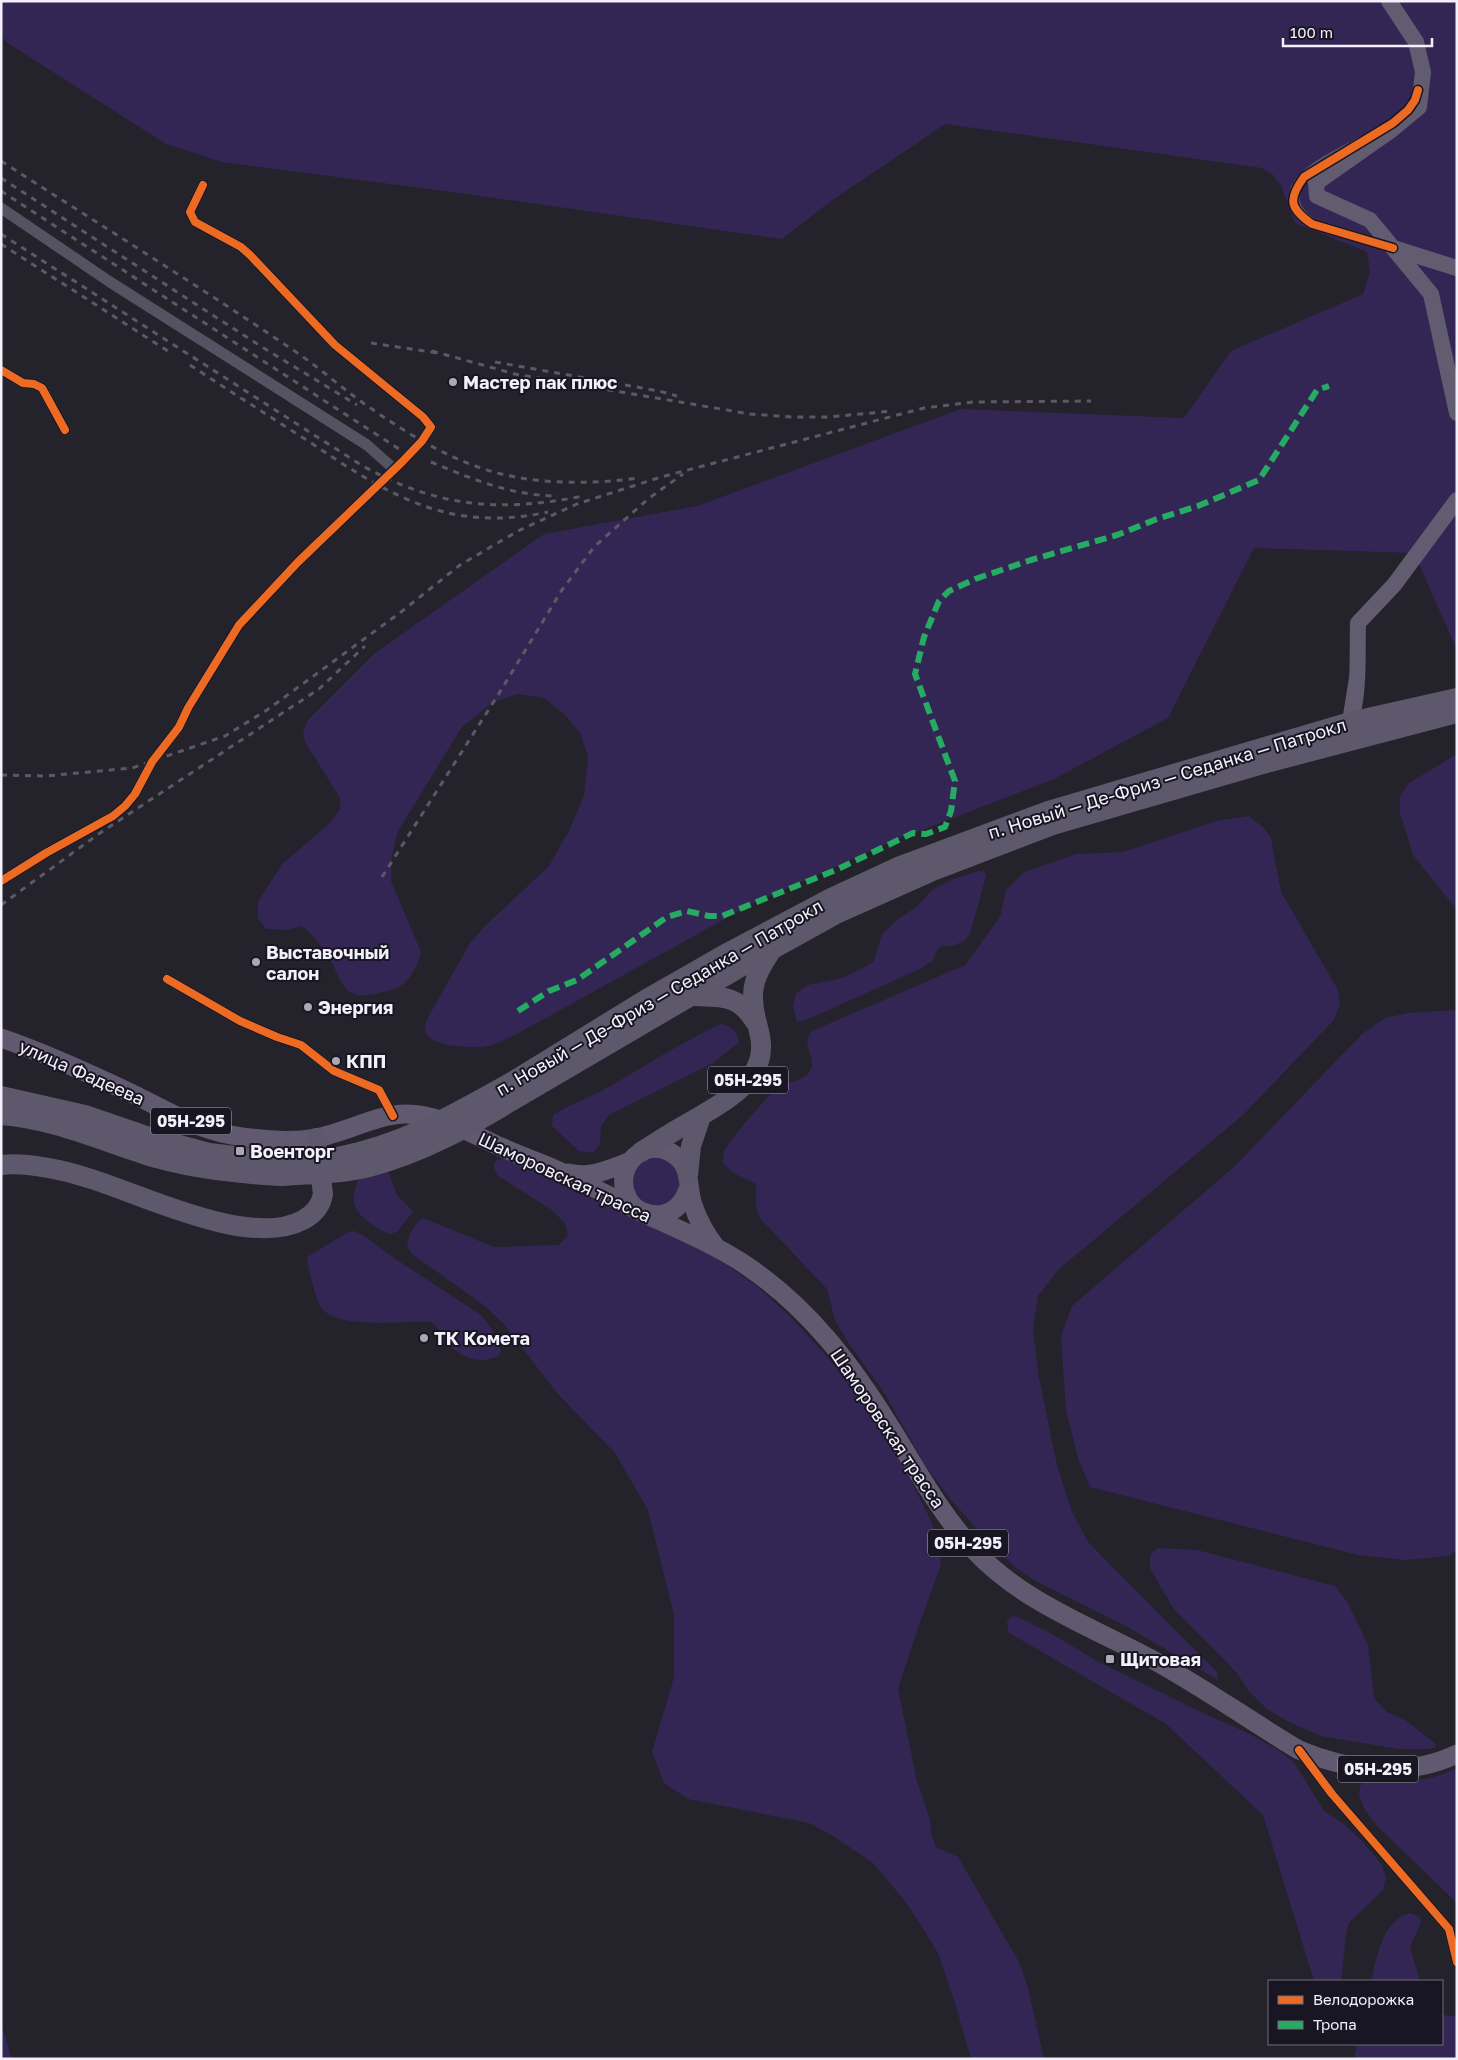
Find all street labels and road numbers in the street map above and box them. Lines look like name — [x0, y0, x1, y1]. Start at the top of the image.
street label: п. Новый — Де-Фриз — Седанка — Патрокл — [985, 713, 1349, 843]
street label: п. Новый — Де-Фриз — Седанка — Патрокл — [492, 894, 826, 1100]
street label: улица Фадеева — [16, 1034, 148, 1110]
road number: 05Н-295 — [708, 1066, 788, 1094]
road number: 05Н-295 — [151, 1108, 231, 1134]
street label: Шаморовская трасса — [475, 1127, 655, 1227]
street label: Шаморовская трасса — [826, 1344, 950, 1512]
road number: 05Н-295 — [928, 1530, 1008, 1556]
road number: 05Н-295 — [1338, 1756, 1418, 1782]

